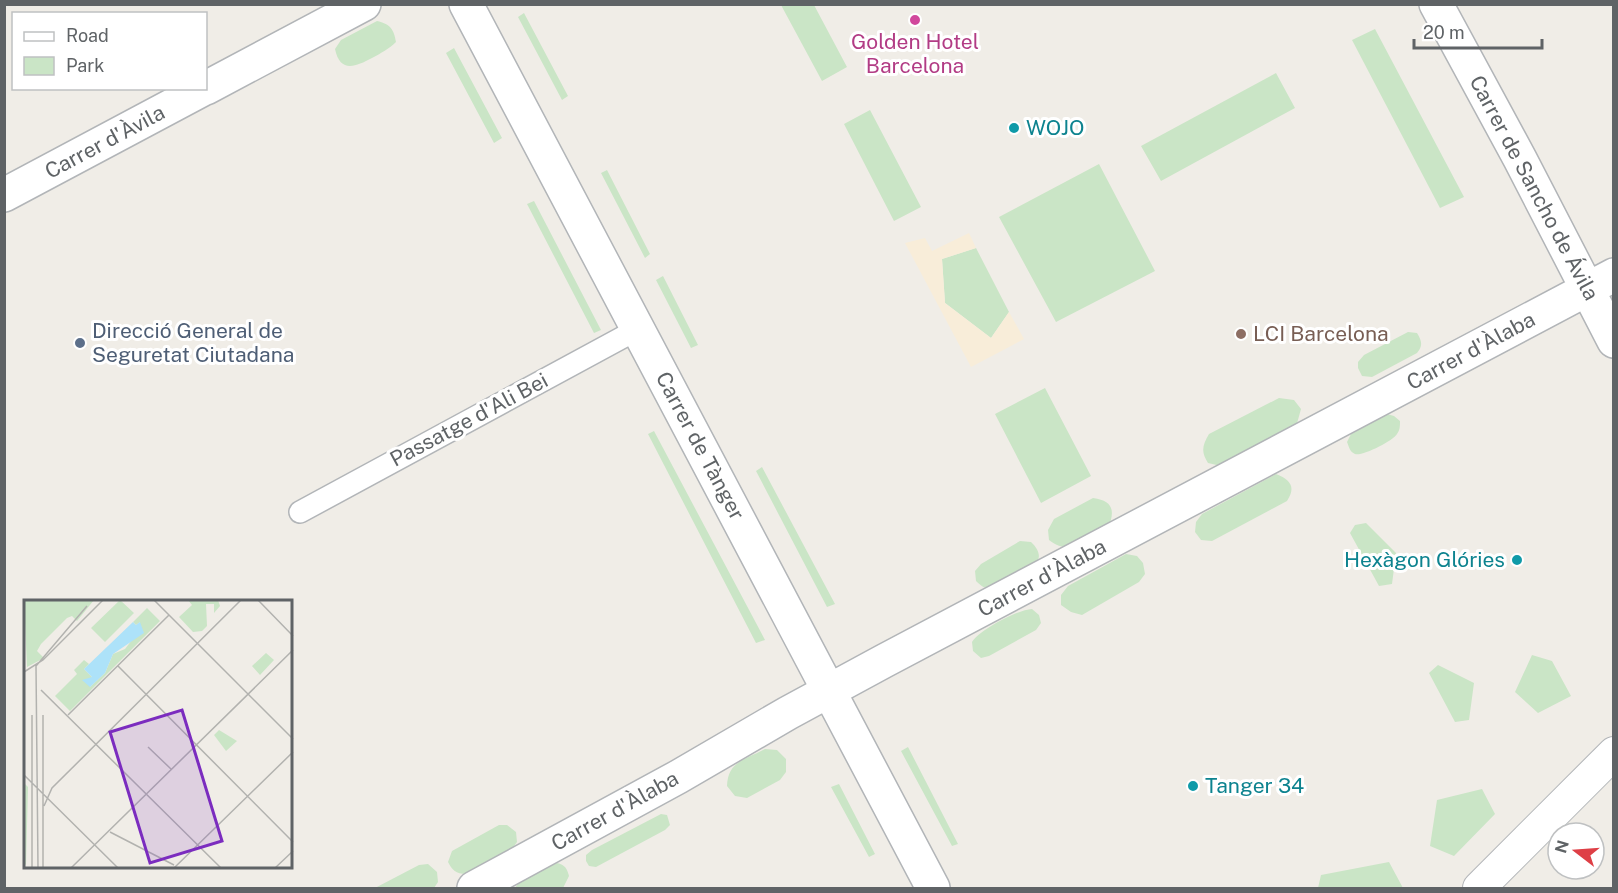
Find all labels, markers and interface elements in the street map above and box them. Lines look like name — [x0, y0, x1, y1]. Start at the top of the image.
legend — [12, 12, 207, 90]
scale bar — [1414, 12, 1542, 50]
marker: Golden Hotel Barcelona — [908, 13, 922, 27]
text: 20 m — [1423, 22, 1465, 43]
text: Road — [66, 25, 109, 46]
place label: Golden Hotel Barcelona — [851, 29, 979, 78]
text: Park — [66, 55, 104, 76]
street label: Carrer de Sancho de Ávila — [1464, 71, 1604, 304]
street label: Carrer d'Àvila — [41, 100, 169, 184]
place label: WOJO — [1026, 115, 1084, 140]
marker: WOJO — [1007, 121, 1021, 135]
street label: Carrer d'Àlaba — [1402, 306, 1539, 395]
place label: Direcció General de Seguretat Ciutadana — [92, 318, 294, 367]
place label: LCI Barcelona — [1253, 321, 1389, 346]
marker: LCI Barcelona — [1234, 327, 1248, 341]
marker: Direcció General de Seguretat Ciutadana — [73, 336, 87, 350]
street label: Passatge d'Ali Bei — [386, 367, 552, 472]
street label: Carrer de Tànger — [651, 367, 750, 524]
street label: Carrer d'Àlaba — [973, 533, 1110, 622]
place label: Hexàgon Glóries — [1344, 547, 1505, 572]
marker: Hexàgon Glóries — [1510, 553, 1524, 567]
inset map — [24, 600, 292, 869]
street label: Carrer d'Àlaba — [547, 765, 683, 856]
place label: Tanger 34 — [1205, 773, 1304, 798]
marker: Tanger 34 — [1186, 779, 1200, 793]
north arrow — [1546, 821, 1606, 881]
text: N — [1551, 838, 1573, 856]

